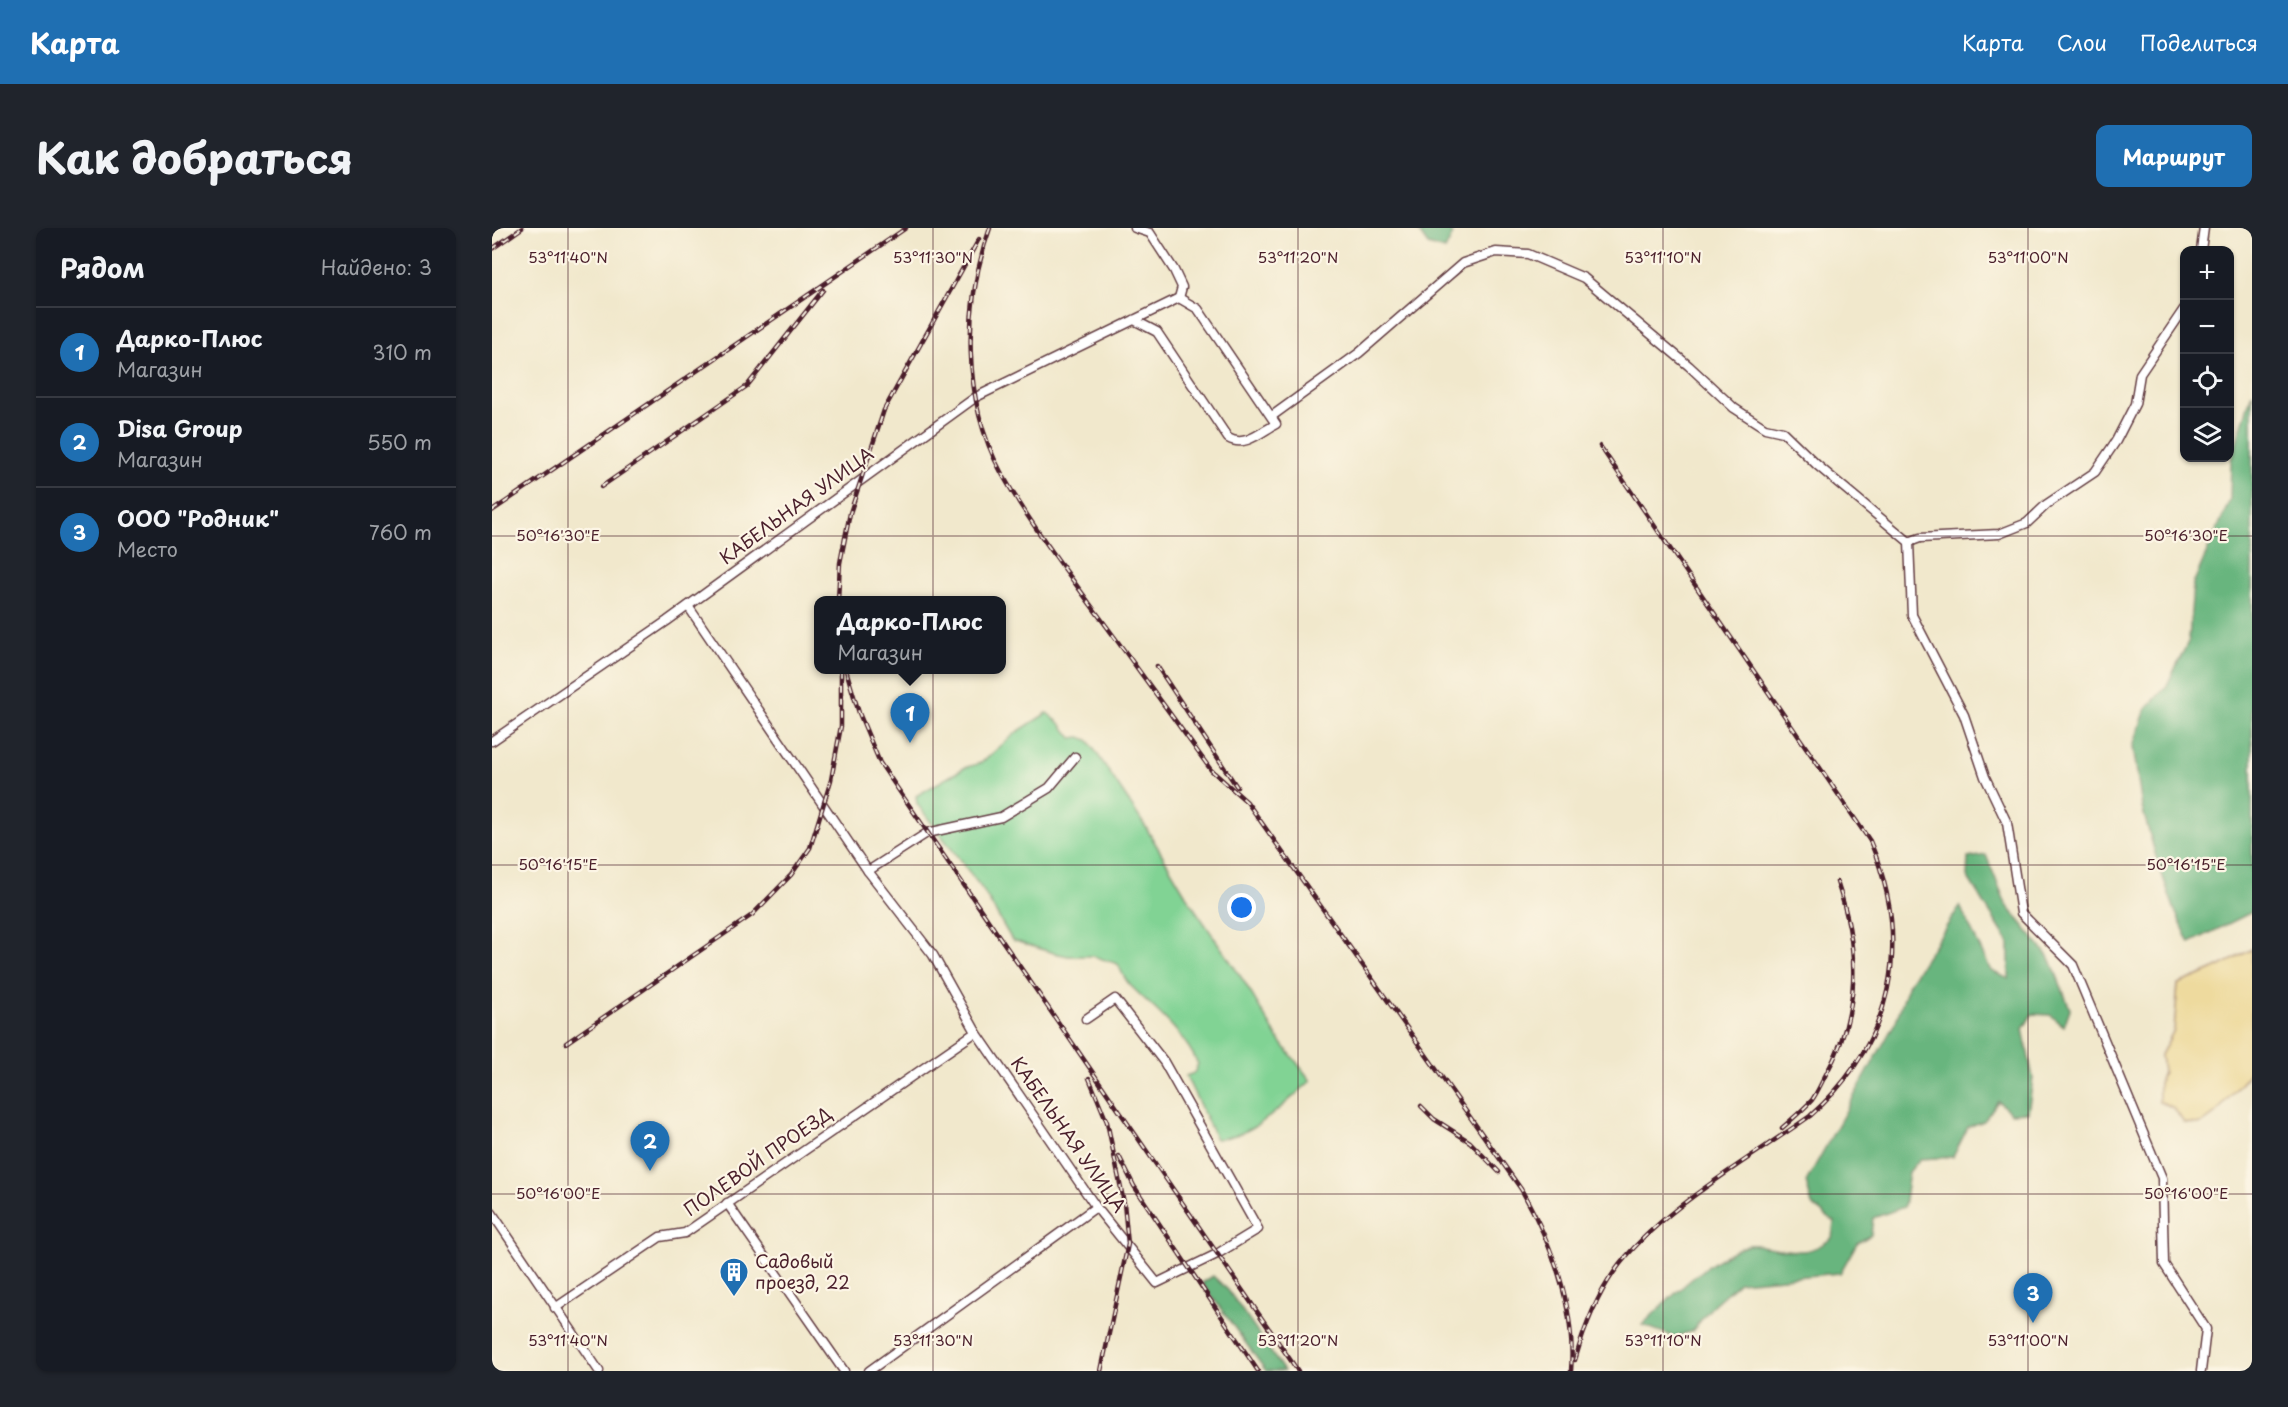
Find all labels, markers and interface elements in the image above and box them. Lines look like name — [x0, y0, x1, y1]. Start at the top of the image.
text: Карта — [30, 21, 120, 64]
text: Карта — [1962, 26, 2024, 58]
text: Слои — [2057, 26, 2107, 58]
text: Поделиться — [2140, 26, 2258, 58]
text: Как добраться — [36, 125, 353, 188]
button: Маршрут — [2096, 125, 2252, 187]
text: 53°11'40"N — [528, 245, 608, 268]
text: 53°11'30"N — [893, 245, 973, 268]
text: 53°11'20"N — [1258, 245, 1339, 268]
text: 53°11'10"N — [1624, 245, 1702, 268]
text: 53°11'00"N — [1987, 245, 2069, 268]
map controls — [2180, 246, 2234, 462]
button: + — [2180, 246, 2234, 300]
text: Рядом — [60, 248, 145, 287]
text: Найдено: 3 — [321, 252, 432, 282]
button: − — [2180, 300, 2234, 354]
text: Дарко-Плюс — [117, 321, 262, 354]
text: 1 — [75, 337, 84, 367]
text: 310 m — [372, 337, 432, 367]
text: Магазин — [117, 354, 203, 384]
button: locate — [2180, 354, 2234, 408]
button: layers — [2180, 408, 2234, 462]
text: Disa Group — [117, 411, 242, 444]
text: 2 — [72, 427, 87, 457]
text: 550 m — [367, 427, 432, 457]
street label: КАБЕЛЬНАЯ УЛИЦА — [713, 439, 879, 570]
text: Магазин — [117, 444, 203, 474]
text: ООО "Родник" — [117, 501, 279, 534]
text: 3 — [73, 517, 86, 547]
text: 760 m — [369, 517, 432, 547]
text: 50°16'30"E — [516, 523, 600, 546]
text: 50°16'30"E — [2144, 523, 2228, 546]
text: Место — [117, 534, 178, 564]
popup — [814, 596, 1006, 674]
text: Дарко-Плюс — [837, 604, 983, 637]
text: Магазин — [837, 637, 923, 667]
pin: 1 — [890, 694, 930, 743]
text: 50°16'15"E — [518, 852, 598, 875]
text: 50°16'15"E — [2146, 852, 2226, 875]
your location — [1227, 893, 1256, 922]
street label: КАБЕЛЬНАЯ УЛИЦА — [1005, 1051, 1133, 1218]
street label: ПОЛЕВОЙ ПРОЕЗД — [678, 1099, 837, 1222]
pin: 2 — [630, 1122, 670, 1171]
text: 50°16'00"E — [516, 1181, 600, 1204]
text: 50°16'00"E — [2144, 1181, 2228, 1204]
place label: Садовый проезд, 22 — [755, 1247, 850, 1295]
building icon: Садовый проезд, 22 — [718, 1256, 750, 1298]
pin: 3 — [2014, 1274, 2052, 1323]
text: 53°11'40"N — [528, 1328, 608, 1351]
text: 53°11'30"N — [893, 1328, 973, 1351]
text: 53°11'20"N — [1258, 1328, 1339, 1351]
text: 53°11'10"N — [1624, 1328, 1702, 1351]
text: 53°11'00"N — [1987, 1328, 2069, 1351]

